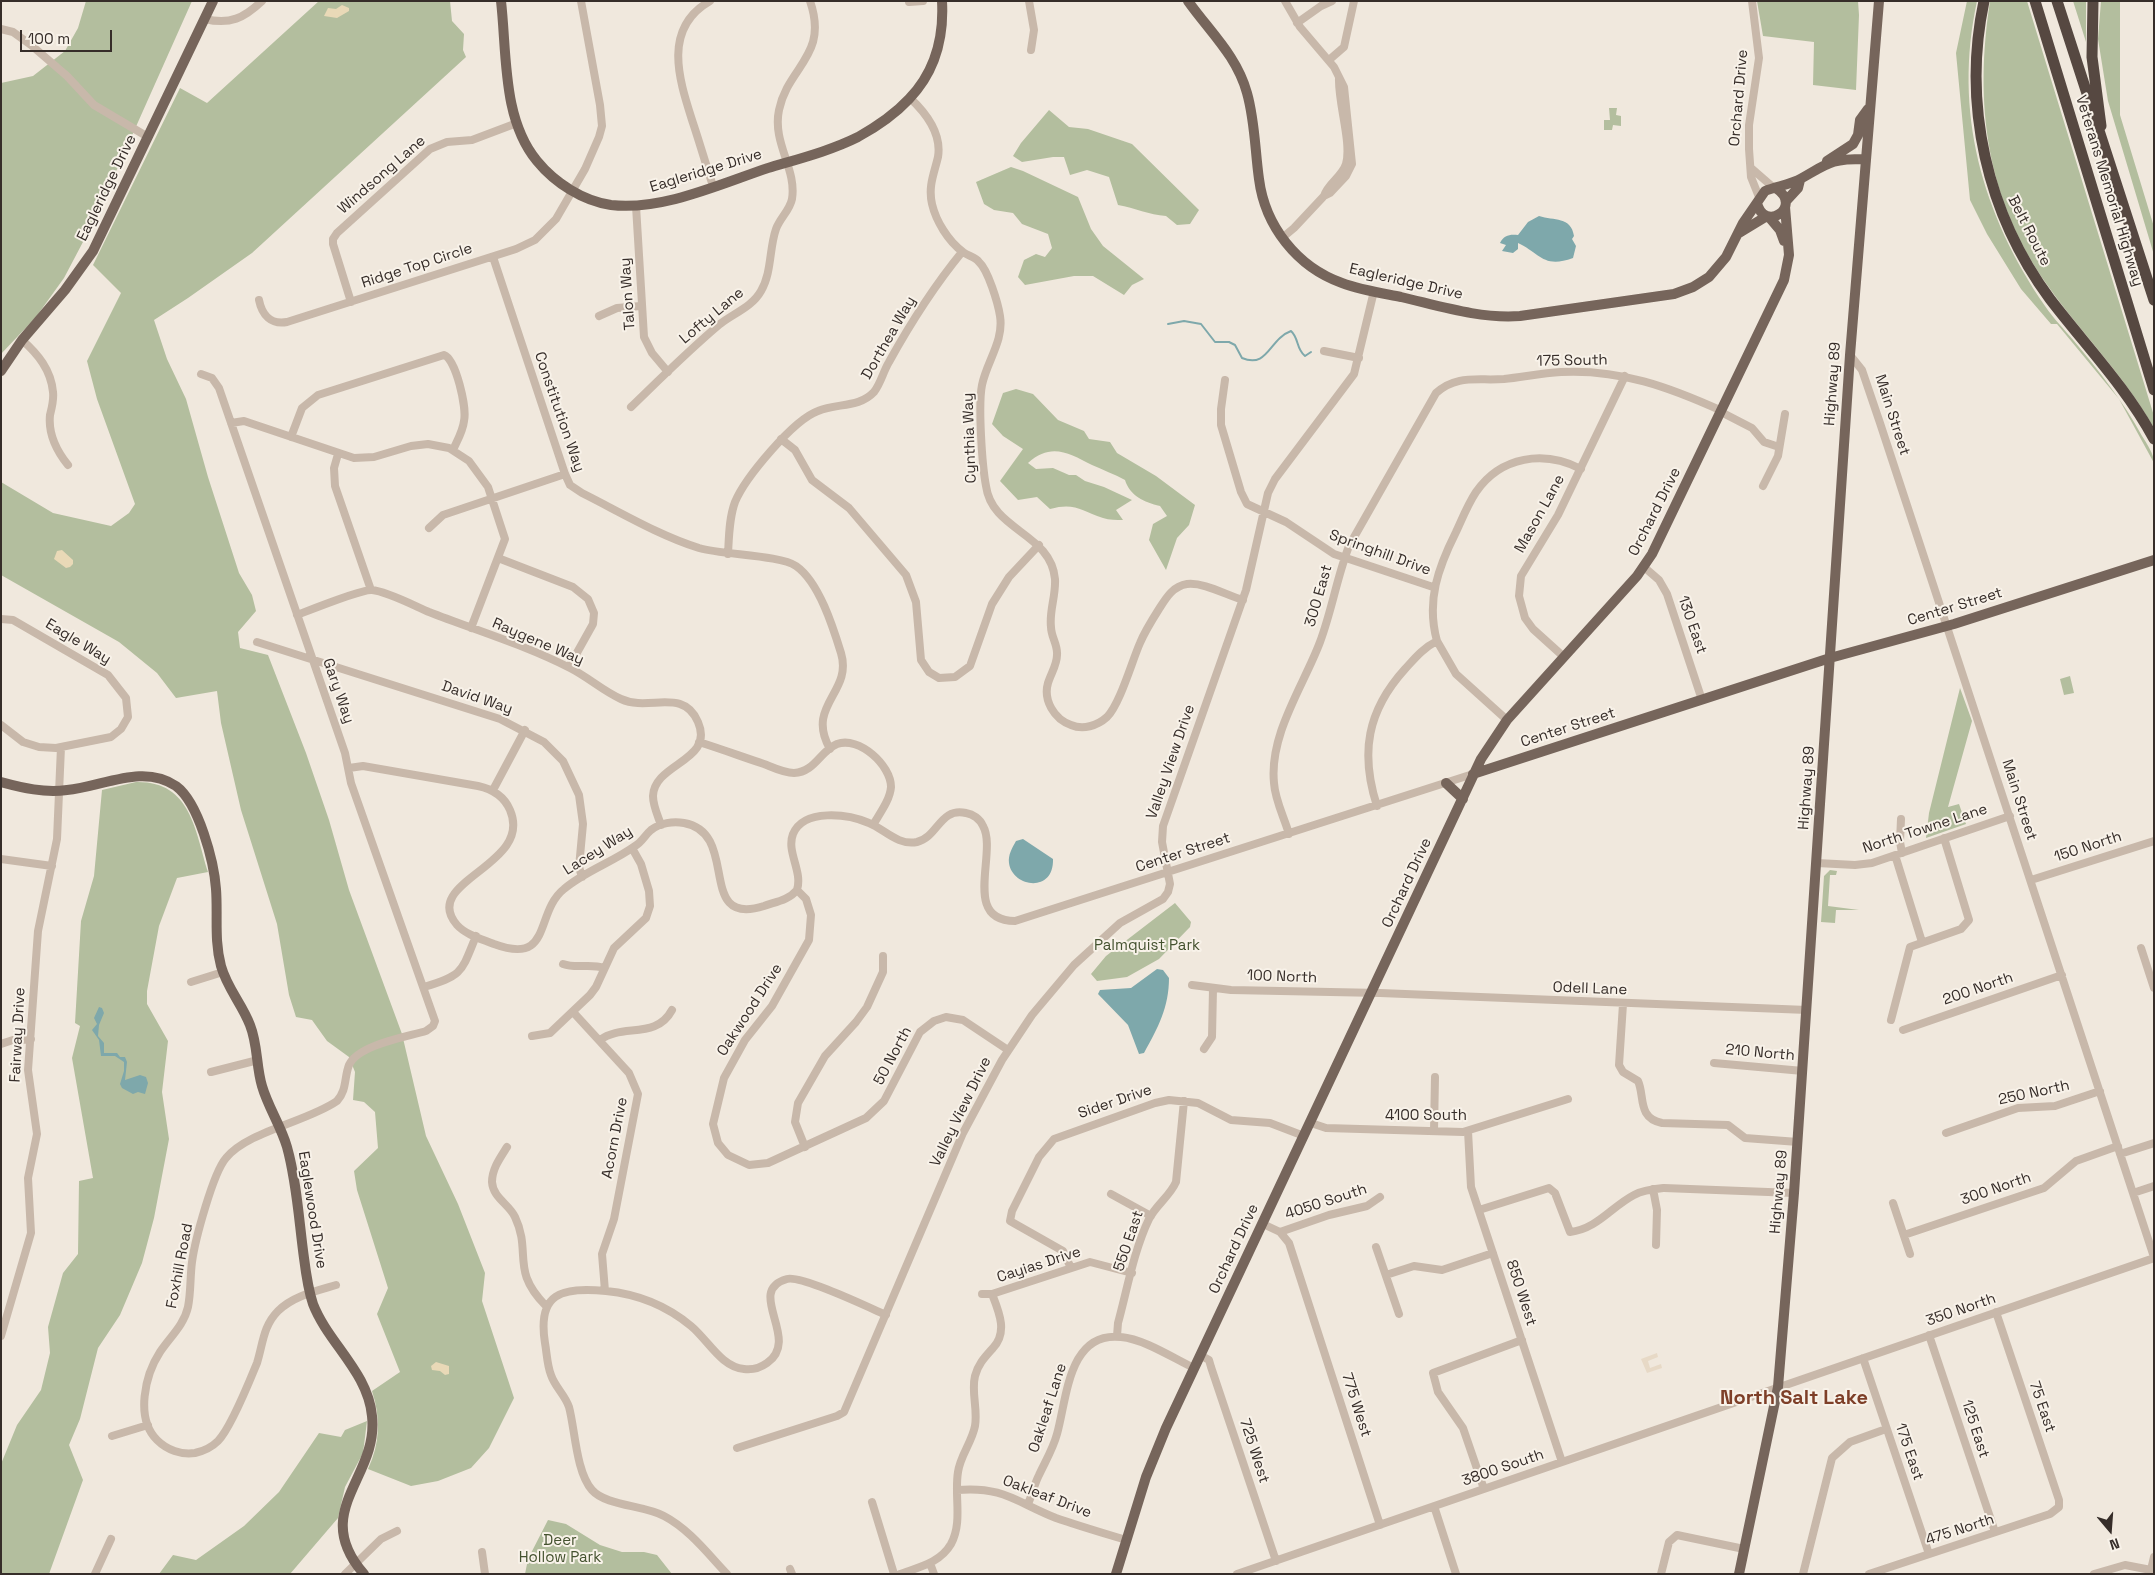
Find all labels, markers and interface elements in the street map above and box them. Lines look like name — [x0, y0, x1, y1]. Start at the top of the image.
scale bar — [22, 20, 115, 52]
text: 100 m — [28, 29, 70, 48]
street label: Orchard Drive — [1726, 49, 1752, 147]
street label: Veterans Memorial Highway — [2071, 93, 2147, 289]
street label: Eagleridge Drive — [73, 132, 141, 244]
street label: Windsong Lane — [334, 132, 430, 218]
street label: Eagleridge Drive — [648, 145, 764, 197]
street label: Belt Route — [2004, 193, 2054, 269]
street label: Ridge Top Circle — [359, 240, 475, 292]
street label: Talon Way — [616, 257, 640, 331]
street label: Eagleridge Drive — [1347, 260, 1465, 304]
street label: Lofty Lane — [676, 284, 748, 348]
street label: Dorthea Way — [858, 293, 920, 383]
street label: Highway 89 — [1821, 341, 1845, 427]
street label: Constitution Way — [530, 350, 588, 474]
street label: 175 South — [1536, 351, 1608, 371]
street label: Main Street — [1870, 372, 1914, 458]
street label: Cynthia Way — [959, 392, 981, 484]
street label: Orchard Drive — [1625, 465, 1685, 559]
street label: Mason Lane — [1511, 472, 1569, 556]
street label: Springhill Drive — [1327, 526, 1433, 580]
street label: 300 East — [1302, 563, 1336, 629]
street label: Center Street — [1905, 584, 2005, 630]
street label: 130 East — [1674, 593, 1710, 657]
street label: Eagle Way — [42, 615, 114, 669]
street label: Raygene Way — [489, 615, 587, 669]
street label: Gary Way — [318, 656, 358, 726]
street label: David Way — [439, 677, 515, 719]
street label: Valley View Drive — [1143, 702, 1199, 822]
street label: Center Street — [1518, 704, 1618, 752]
street label: Highway 89 — [1795, 745, 1819, 831]
street label: Main Street — [1997, 757, 2041, 843]
street label: North Towne Lane — [1860, 800, 1990, 858]
street label: Lacey Way — [560, 823, 636, 879]
street label: 150 North — [2052, 828, 2124, 866]
street label: Center Street — [1133, 829, 1233, 877]
street label: Orchard Drive — [1378, 835, 1436, 931]
park label: Palmquist Park — [1094, 937, 1200, 955]
street label: Oakwood Drive — [713, 960, 787, 1060]
street label: 100 North — [1247, 967, 1317, 987]
street label: 200 North — [1941, 969, 2015, 1009]
street label: Odell Lane — [1552, 979, 1628, 999]
street label: Fairway Drive — [7, 987, 29, 1083]
street label: 50 North — [870, 1024, 916, 1088]
street label: 210 North — [1724, 1041, 1796, 1065]
street label: Valley View Drive — [927, 1054, 995, 1170]
street label: 250 North — [1997, 1077, 2071, 1109]
street label: Sider Drive — [1076, 1081, 1154, 1123]
street label: Acorn Drive — [598, 1096, 632, 1180]
street label: 4100 South — [1385, 1107, 1467, 1125]
street label: Highway 89 — [1766, 1149, 1792, 1235]
street label: Eaglewood Drive — [294, 1150, 330, 1270]
street label: 300 North — [1958, 1169, 2034, 1209]
street label: 4050 South — [1283, 1180, 1369, 1224]
street label: Orchard Drive — [1205, 1201, 1263, 1297]
street label: 550 East — [1110, 1208, 1148, 1274]
street label: Foxhill Road — [163, 1222, 197, 1310]
street label: Cayias Drive — [995, 1243, 1083, 1287]
street label: 850 West — [1502, 1258, 1540, 1328]
street label: 350 North — [1924, 1290, 1998, 1330]
street label: Oakleaf Lane — [1025, 1361, 1071, 1455]
street label: 775 West — [1337, 1371, 1375, 1439]
street label: 75 East — [2025, 1379, 2059, 1435]
district label: North Salt Lake — [1720, 1387, 1868, 1411]
street label: 125 East — [1957, 1398, 1993, 1460]
street label: 725 West — [1235, 1417, 1273, 1485]
street label: 175 East — [1891, 1421, 1927, 1483]
street label: 3800 South — [1460, 1446, 1546, 1490]
street label: Oakleaf Drive — [1000, 1472, 1094, 1522]
north arrow — [2085, 1505, 2135, 1555]
street label: 475 North — [1923, 1510, 1997, 1550]
park label: Deer Hollow Park — [519, 1532, 601, 1567]
text: N — [2107, 1534, 2122, 1554]

